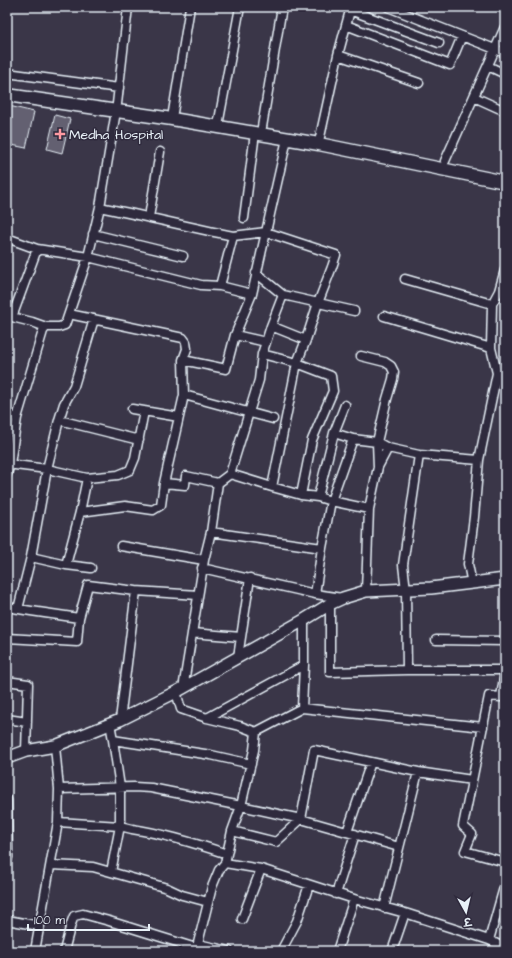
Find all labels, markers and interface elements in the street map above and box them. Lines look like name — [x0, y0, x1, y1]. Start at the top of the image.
place label: Medha Hospital — [69, 125, 163, 145]
marker: Medha Hospital — [54, 128, 66, 140]
north arrow — [446, 892, 486, 932]
scale bar — [28, 906, 149, 932]
text: 100 m — [34, 912, 65, 929]
text: उ — [461, 913, 473, 930]

